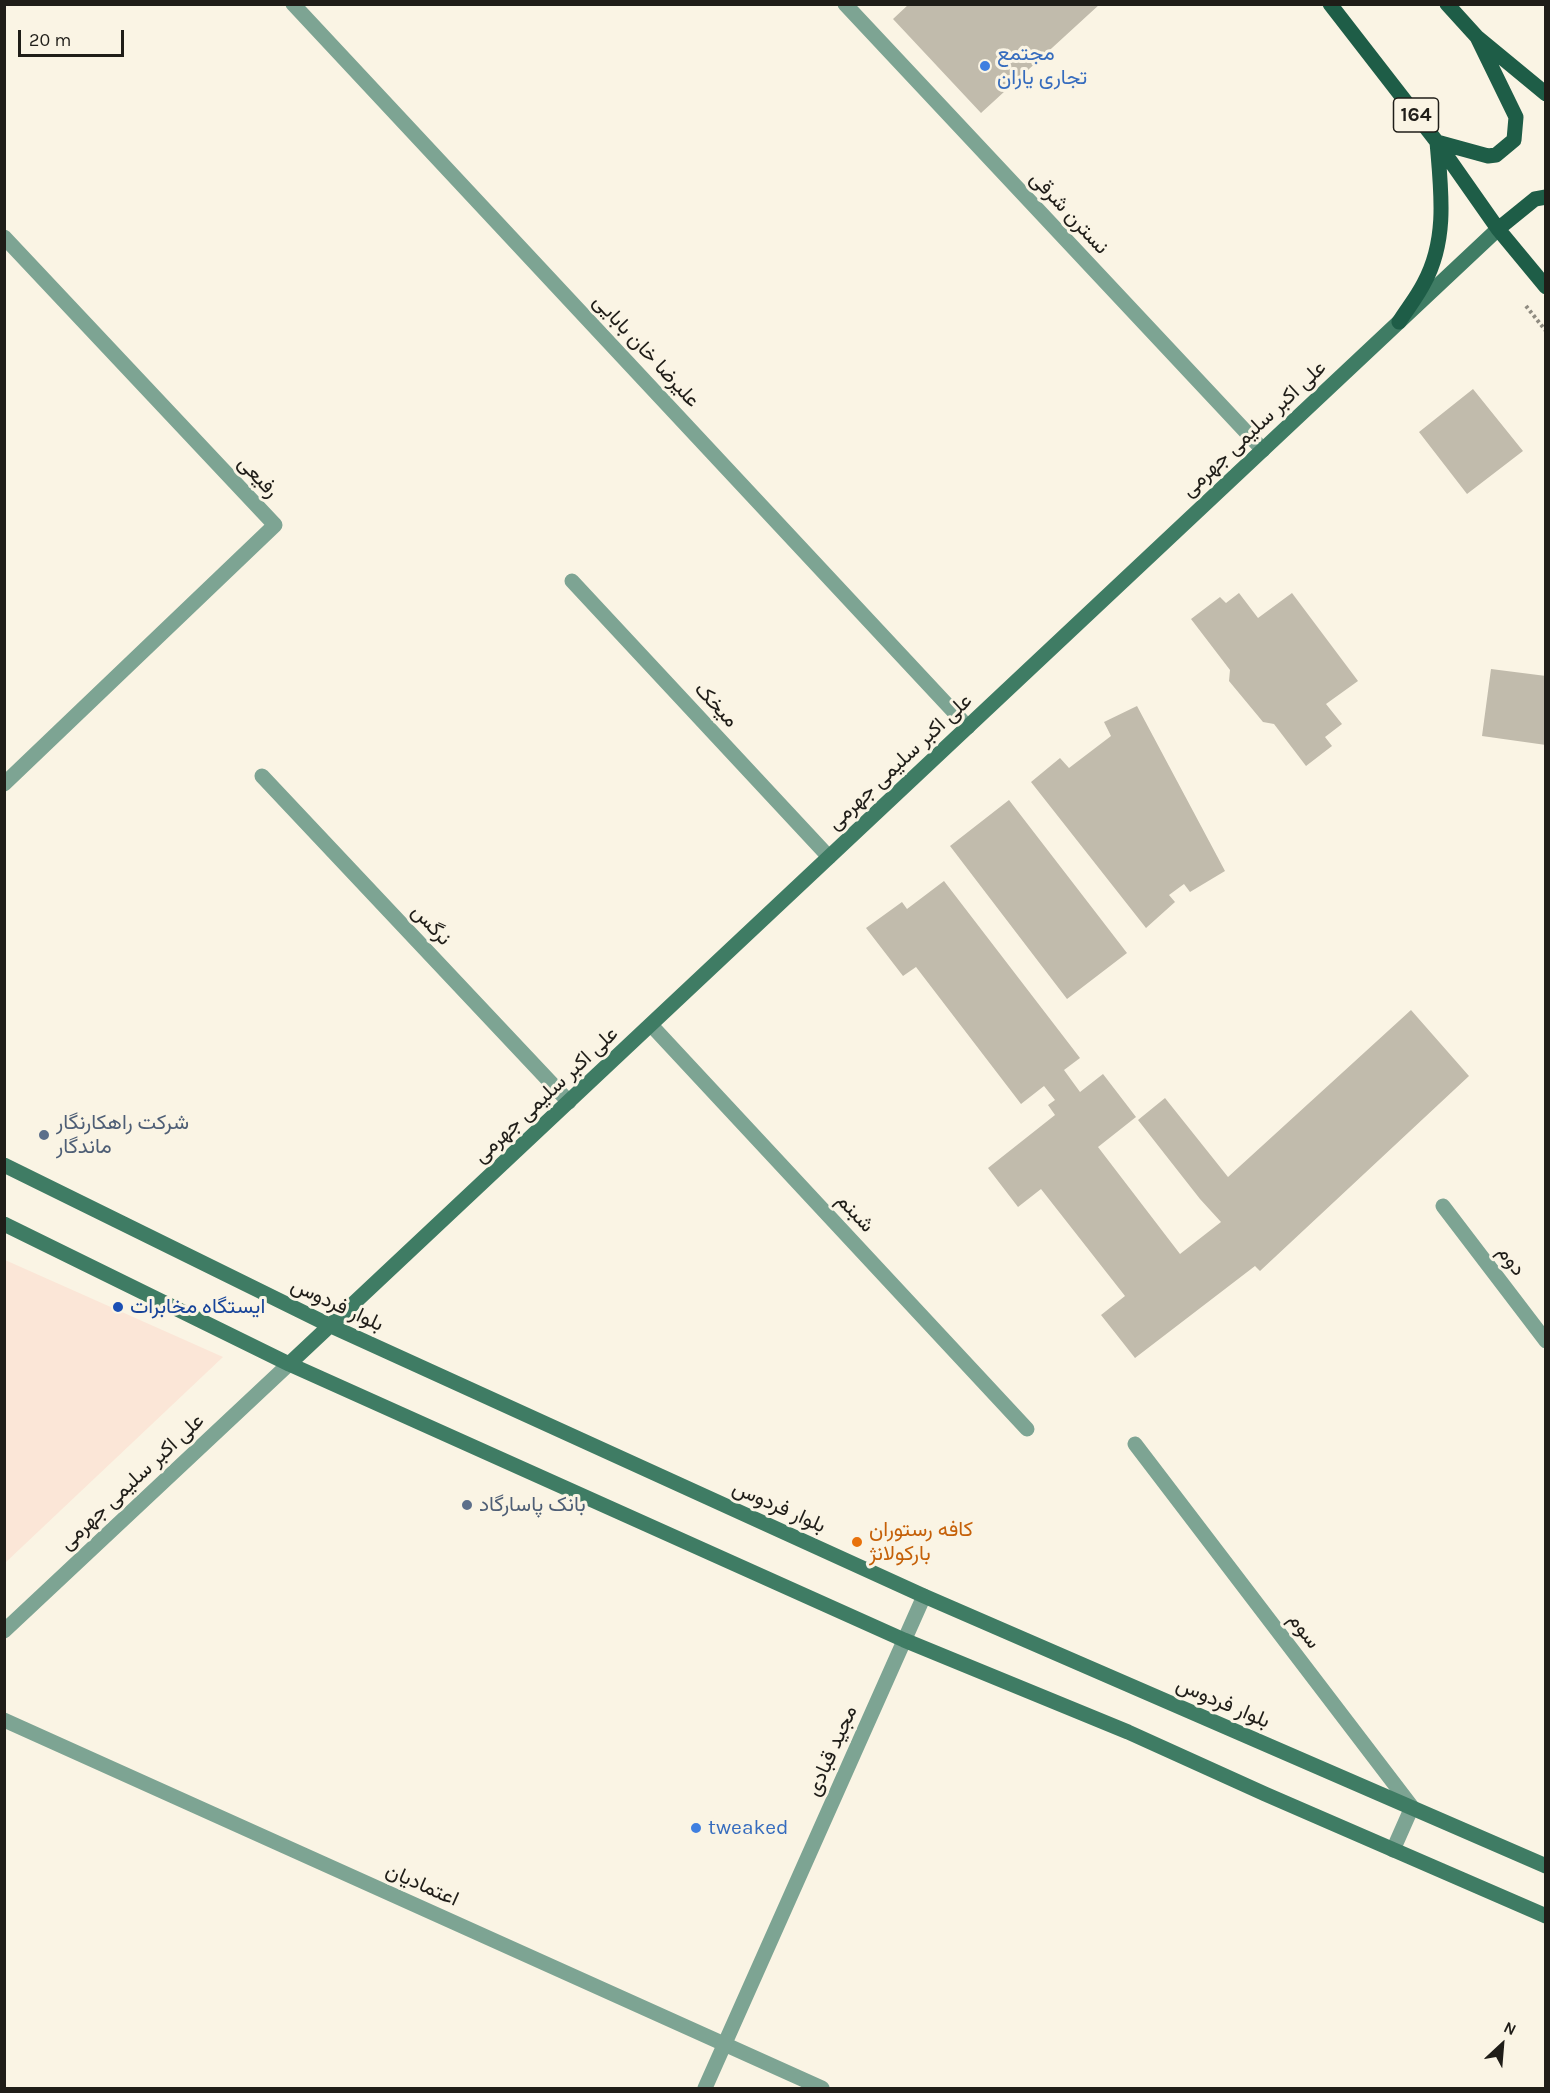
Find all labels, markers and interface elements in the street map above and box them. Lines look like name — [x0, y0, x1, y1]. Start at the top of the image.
scale bar — [21, 18, 128, 56]
text: 20 m — [29, 29, 71, 51]
place label: مجتمع تجاری یاران — [997, 41, 1087, 91]
marker: مجتمع تجاری یاران — [978, 59, 992, 73]
road number: 164 — [1394, 98, 1438, 132]
street label: نسترن شرقی — [1024, 166, 1114, 260]
street label: علیرضا خان بابایی — [587, 289, 705, 413]
street label: علی اکبر سلیمی جهرمی — [1176, 355, 1332, 503]
street label: رفیعی — [232, 451, 284, 503]
street label: میخک — [689, 677, 743, 733]
street label: علی اکبر سلیمی جهرمی — [822, 688, 978, 836]
street label: نرگس — [406, 899, 456, 951]
street label: علی اکبر سلیمی جهرمی — [468, 1021, 624, 1169]
place label: شرکت راهکارنگار ماندگار — [56, 1110, 189, 1160]
marker: شرکت راهکارنگار ماندگار — [37, 1128, 51, 1142]
street label: شبنم — [831, 1188, 879, 1238]
street label: دوم — [1491, 1241, 1531, 1281]
street label: بلوار فردوس — [287, 1273, 387, 1337]
place label: ایستگاه مخابرات — [130, 1294, 265, 1320]
marker: ایستگاه مخابرات — [111, 1300, 125, 1314]
street label: علی اکبر سلیمی جهرمی — [54, 1408, 210, 1556]
street label: بلوار فردوس — [728, 1475, 830, 1539]
place label: بانک پاسارگاد — [479, 1492, 586, 1518]
marker: بانک پاسارگاد — [460, 1498, 474, 1512]
place label: کافه رستوران بارکولانژ — [869, 1517, 973, 1567]
marker: کافه رستوران بارکولانژ — [850, 1535, 864, 1549]
street label: سوم — [1282, 1608, 1326, 1654]
street label: بلوار فردوس — [1172, 1672, 1274, 1734]
street label: مجید قبادی — [801, 1702, 863, 1800]
place label: tweaked — [708, 1815, 789, 1841]
marker: tweaked — [689, 1821, 703, 1835]
street label: اعتمادیان — [382, 1858, 462, 1912]
north arrow — [1472, 2015, 1532, 2075]
text: N — [1501, 2017, 1519, 2039]

